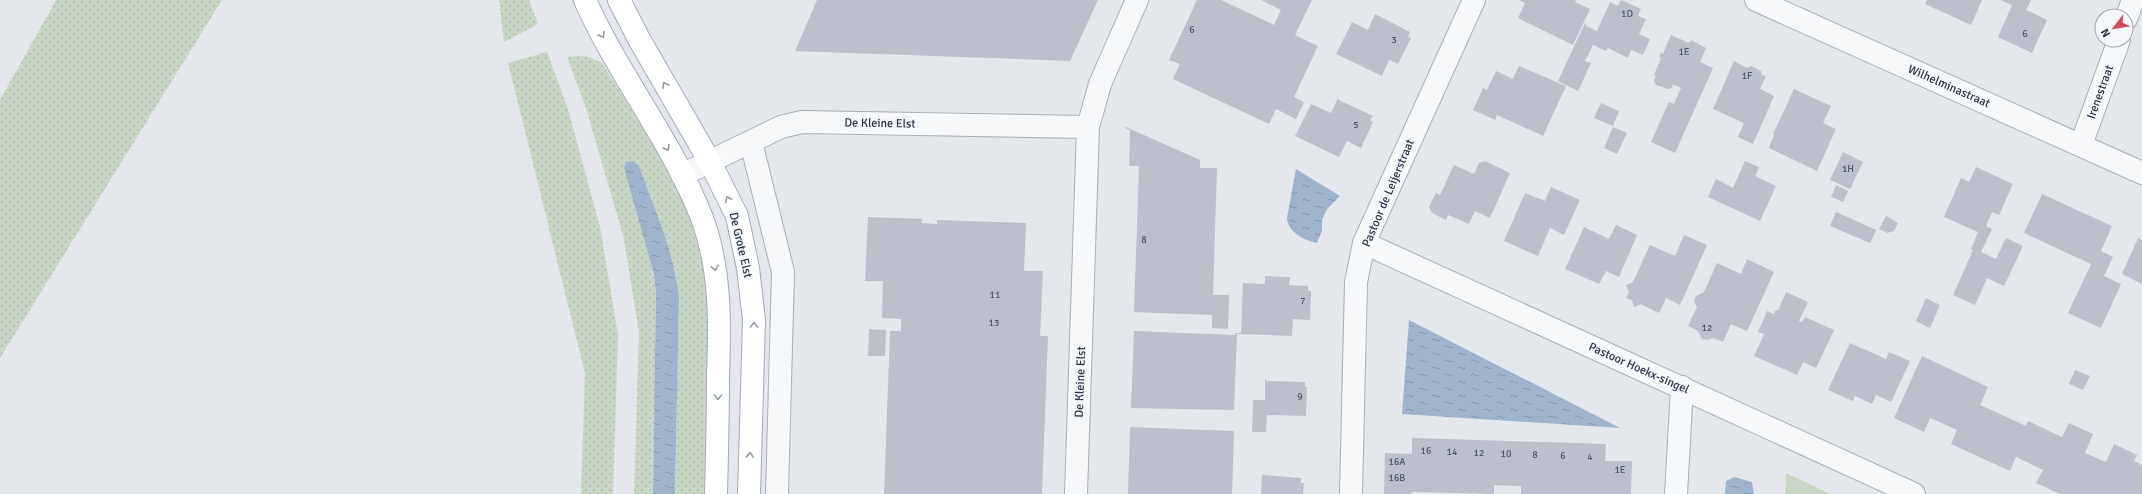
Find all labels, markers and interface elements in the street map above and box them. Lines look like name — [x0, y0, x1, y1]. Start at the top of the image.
house number: 1D — [1621, 8, 1633, 20]
north arrow — [2094, 8, 2134, 48]
house number: 6 — [1189, 24, 1195, 36]
text: N — [2098, 26, 2113, 40]
house number: 6 — [2022, 28, 2028, 40]
one-way arrow — [597, 31, 604, 38]
house number: 3 — [1391, 34, 1397, 46]
house number: 1E — [1678, 46, 1690, 58]
street label: Wilhelminastraat — [1905, 62, 1992, 111]
street label: Irenestraat — [2084, 63, 2117, 121]
house number: 1F — [1742, 70, 1752, 82]
one-way arrow — [663, 82, 670, 89]
street label: De Kleine Elst — [844, 115, 916, 132]
house number: 5 — [1353, 119, 1359, 131]
street label: Pastoor de Leijerstraat — [1359, 137, 1418, 249]
one-way arrow — [662, 144, 669, 151]
house number: 1H — [1842, 163, 1854, 175]
one-way arrow — [725, 195, 733, 203]
street label: De Grote Elst — [726, 211, 755, 279]
house number: 8 — [1141, 234, 1147, 246]
one-way arrow — [710, 264, 718, 271]
house number: 11 — [990, 289, 1000, 301]
house number: 7 — [1300, 295, 1306, 307]
house number: 13 — [989, 317, 999, 329]
one-way arrow — [750, 322, 758, 328]
house number: 12 — [1702, 322, 1712, 334]
street label: Pastoor Hoekx-singel — [1586, 340, 1692, 398]
street label: De Kleine Elst — [1072, 346, 1089, 418]
house number: 9 — [1297, 391, 1303, 403]
one-way arrow — [714, 394, 722, 400]
house number: 16 — [1421, 445, 1431, 457]
house number: 14 — [1447, 446, 1458, 458]
house number: 12 — [1474, 447, 1484, 459]
house number: 10 — [1501, 448, 1511, 460]
house number: 8 — [1532, 449, 1538, 461]
house number: 6 — [1560, 450, 1566, 462]
house number: 4 — [1587, 451, 1593, 463]
one-way arrow — [746, 452, 754, 458]
house number: 16A — [1389, 456, 1405, 468]
house number: 1E — [1614, 464, 1626, 476]
house number: 16B — [1389, 472, 1405, 484]

